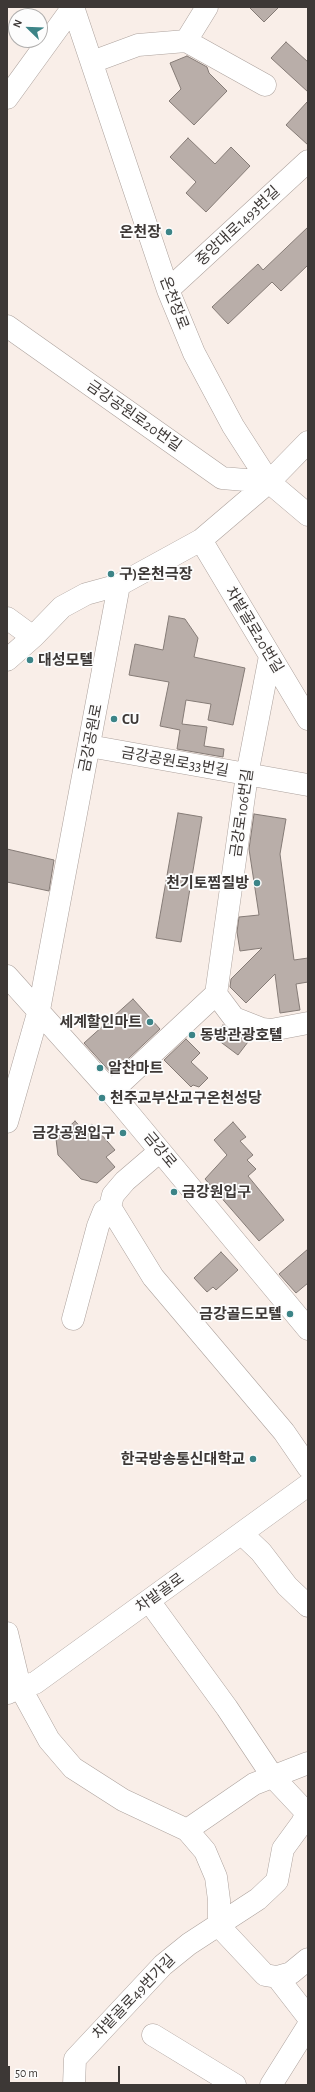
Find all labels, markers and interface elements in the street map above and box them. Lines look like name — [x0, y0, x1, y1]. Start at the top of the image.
north arrow — [8, 8, 48, 48]
text: N — [11, 18, 24, 29]
street label: 중앙대로1493번길 — [192, 182, 284, 270]
place label: 온천장 — [120, 223, 161, 241]
marker: 온천장 — [164, 227, 174, 237]
street label: 온천장로 — [156, 274, 192, 332]
street label: 금강공원로20번길 — [83, 377, 185, 455]
place label: 구)온천극장 — [119, 565, 192, 583]
marker: 구)온천극장 — [106, 569, 116, 579]
street label: 차밭골로20번길 — [221, 584, 287, 676]
place label: 대성모텔 — [38, 651, 93, 669]
marker: 대성모텔 — [25, 655, 35, 665]
street label: 금강공원로 — [76, 702, 106, 774]
place label: CU — [122, 710, 139, 728]
marker: CU — [109, 714, 119, 724]
street label: 금강공원로33번길 — [120, 744, 230, 780]
street label: 금강로106번길 — [227, 768, 257, 858]
place label: 천기토찜질방 — [166, 874, 249, 892]
marker: 천기토찜질방 — [252, 878, 262, 888]
place label: 세계할인마트 — [59, 1013, 142, 1031]
marker: 세계할인마트 — [145, 1017, 155, 1027]
place label: 동방관광호텔 — [200, 1026, 283, 1044]
marker: 동방관광호텔 — [187, 1030, 197, 1040]
place label: 알찬마트 — [108, 1059, 163, 1077]
marker: 알찬마트 — [95, 1063, 105, 1073]
place label: 천주교부산교구온천성당 — [110, 1089, 262, 1107]
marker: 천주교부산교구온천성당 — [97, 1093, 107, 1103]
place label: 금강공원입구 — [32, 1124, 115, 1142]
marker: 금강공원입구 — [118, 1128, 128, 1138]
street label: 금강로 — [140, 1128, 180, 1172]
place label: 금강원입구 — [182, 1183, 251, 1201]
marker: 금강원입구 — [169, 1187, 179, 1197]
place label: 금강골드모텔 — [199, 1305, 282, 1323]
marker: 금강골드모텔 — [285, 1309, 295, 1319]
place label: 한국방송통신대학교 — [121, 1450, 245, 1468]
marker: 한국방송통신대학교 — [248, 1454, 258, 1464]
street label: 차밭골로 — [132, 1569, 188, 1617]
street label: 차밭골로49번가길 — [89, 1951, 179, 2043]
scale bar — [10, 2058, 122, 2084]
text: 50 m — [15, 2067, 38, 2079]

